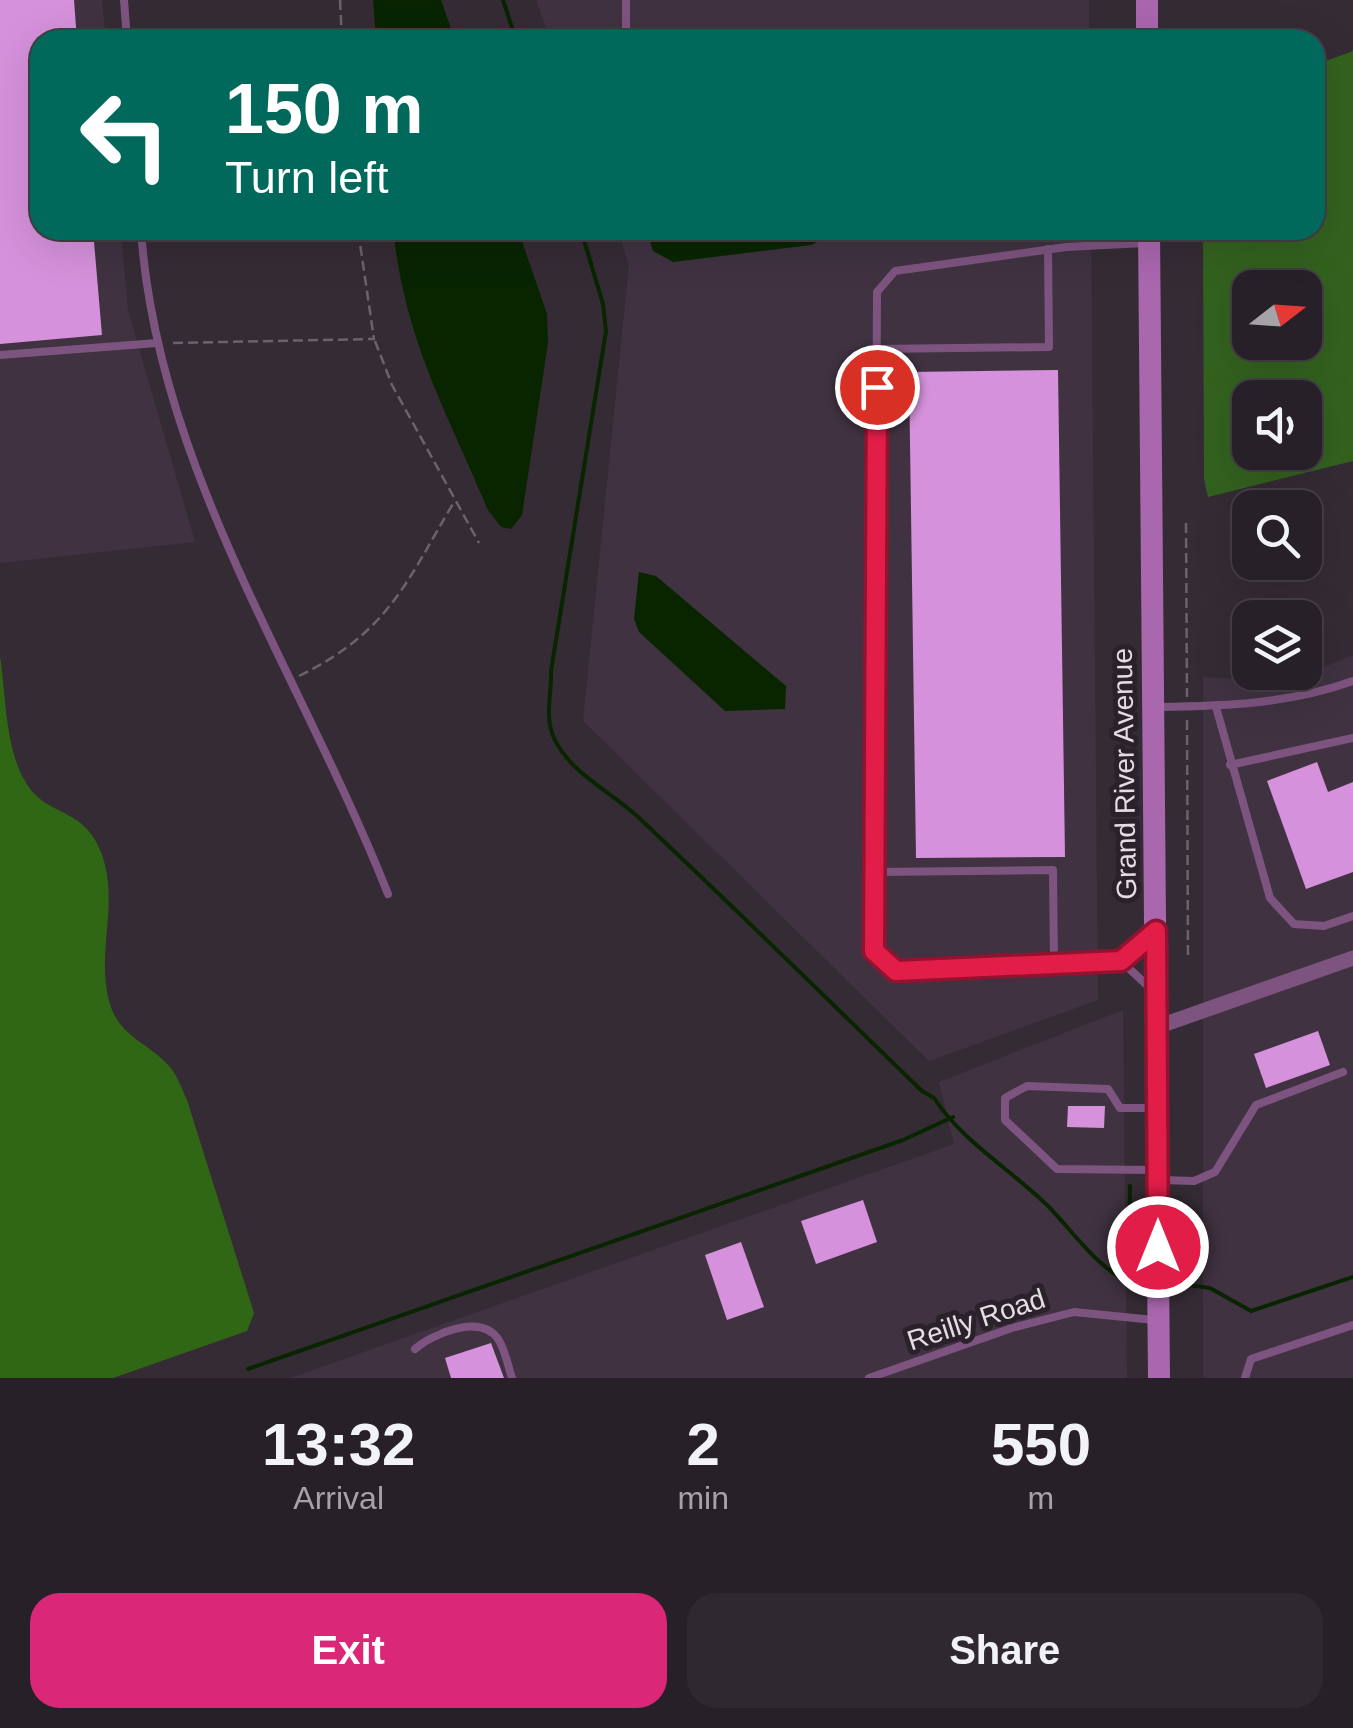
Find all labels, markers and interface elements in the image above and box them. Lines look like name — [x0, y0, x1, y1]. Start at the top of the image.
icon: left — [60, 70, 190, 200]
text: 150 m — [225, 70, 423, 148]
text: Turn left — [225, 152, 388, 203]
north arrow — [1232, 270, 1322, 360]
map controls — [1232, 270, 1322, 690]
pin — [835, 345, 920, 430]
icon: arrive — [850, 360, 905, 415]
button: sound — [1232, 380, 1322, 470]
button: search — [1232, 490, 1322, 580]
button: layers — [1232, 600, 1322, 690]
street label: Grand River Avenue — [1107, 648, 1142, 900]
position arrow — [1106, 1195, 1210, 1299]
street label: Reilly Road — [903, 1283, 1049, 1356]
text: 13:32 — [262, 1411, 415, 1478]
text: 2 — [686, 1411, 720, 1478]
text: 550 — [991, 1411, 1091, 1478]
text: Arrival — [293, 1480, 384, 1516]
text: min — [677, 1480, 729, 1516]
text: m — [1028, 1480, 1054, 1516]
button: Exit — [30, 1593, 667, 1708]
button: Share — [687, 1593, 1323, 1708]

